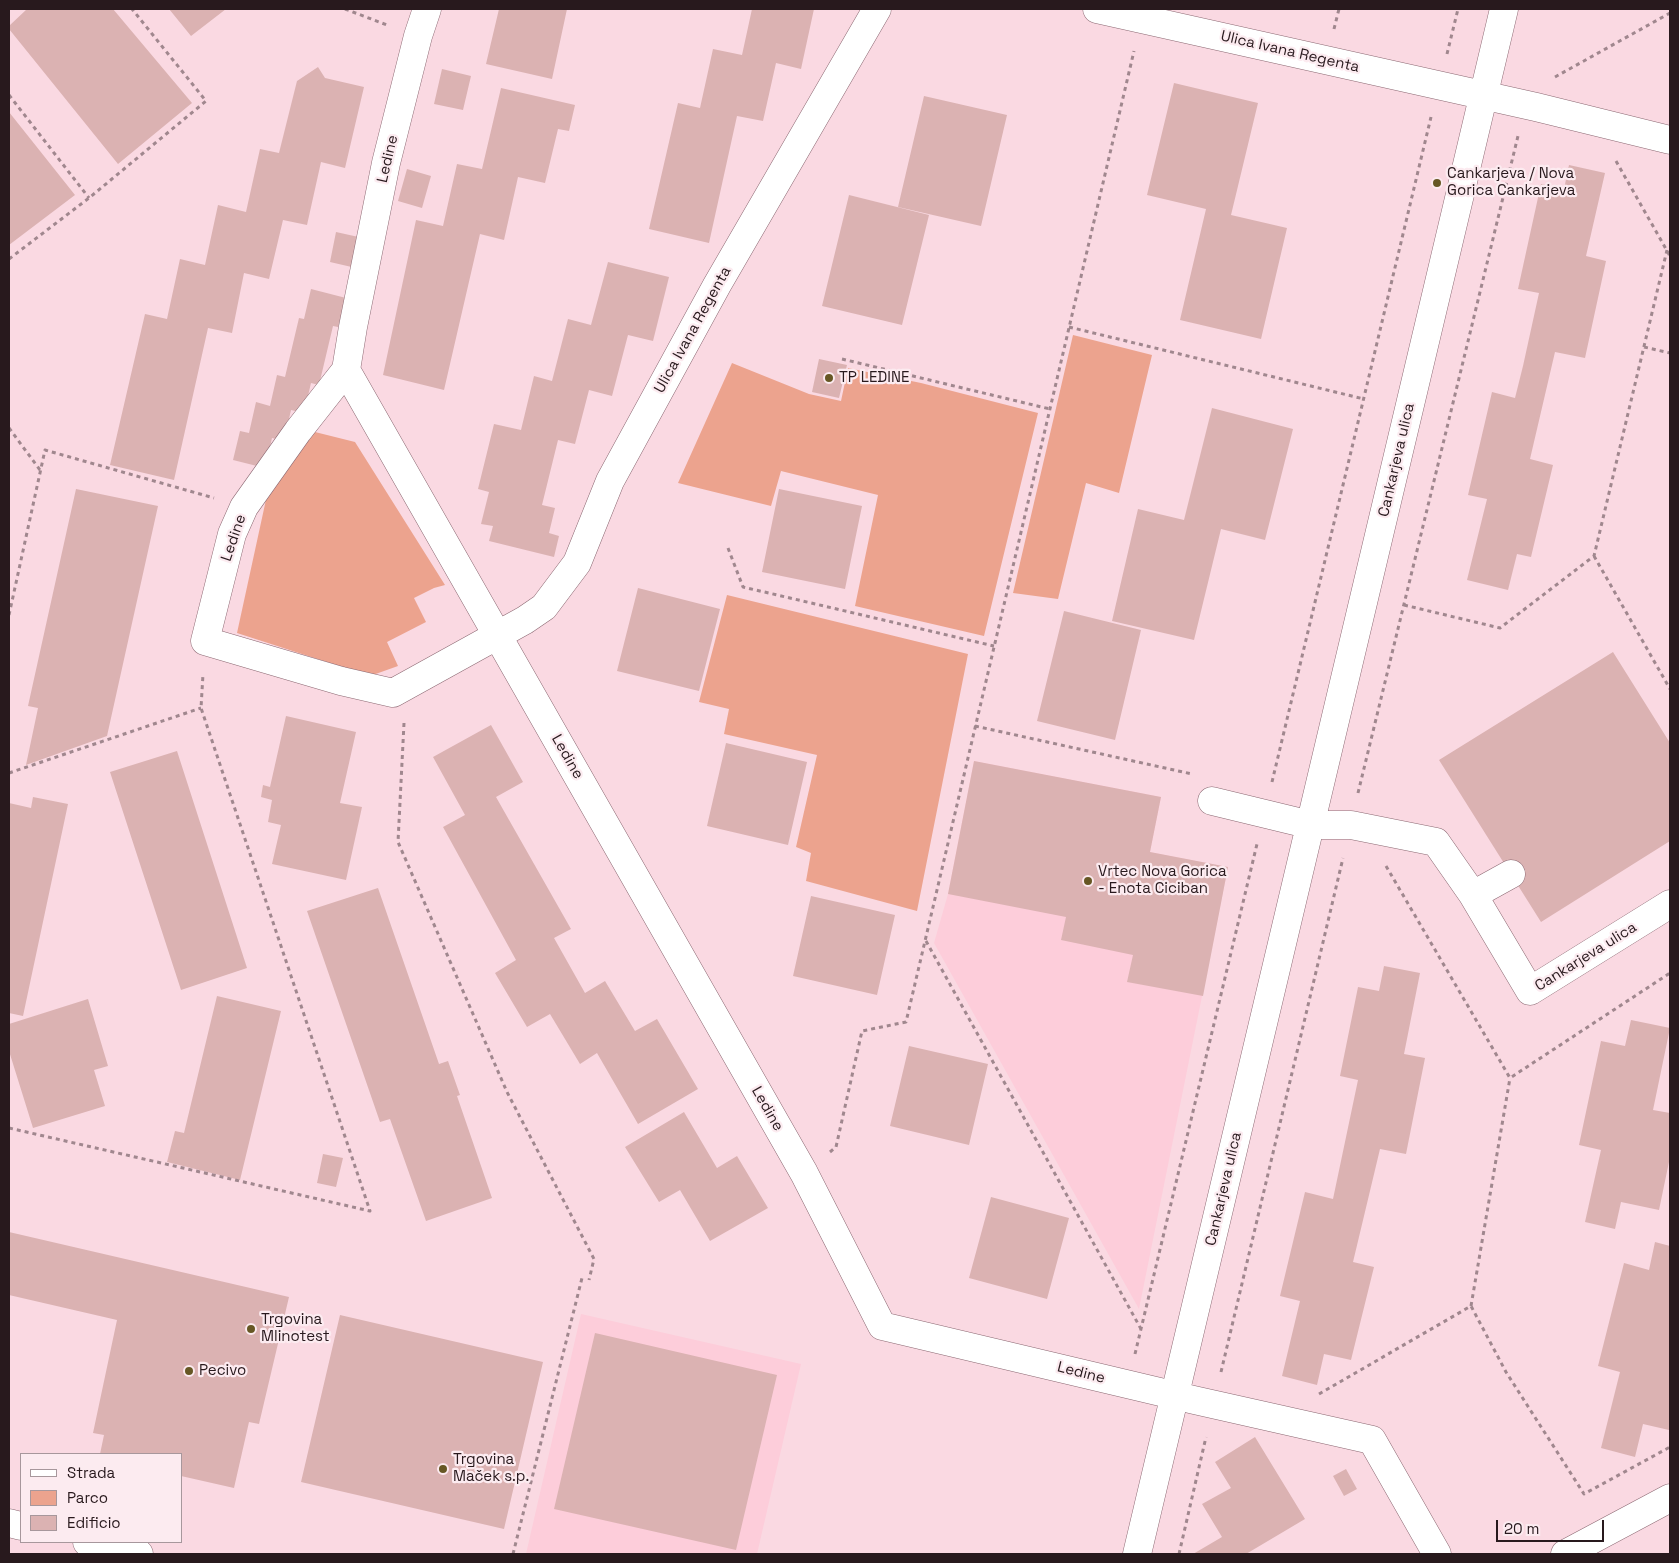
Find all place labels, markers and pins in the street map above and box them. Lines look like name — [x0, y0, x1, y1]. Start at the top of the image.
place label: Cankarjeva / Nova Gorica Cankarjeva — [1447, 165, 1575, 200]
marker: Cankarjeva / Nova Gorica Cankarjeva — [1431, 177, 1443, 189]
place label: TP LEDINE — [839, 369, 909, 387]
marker: TP LEDINE — [823, 372, 835, 384]
place label: Vrtec Nova Gorica - Enota Ciciban — [1098, 863, 1227, 898]
marker: Vrtec Nova Gorica - Enota Ciciban — [1082, 875, 1094, 887]
place label: Trgovina Mlinotest — [261, 1311, 330, 1346]
marker: Trgovina Mlinotest — [245, 1323, 257, 1335]
place label: Pecivo — [199, 1362, 246, 1380]
marker: Pecivo — [183, 1365, 195, 1377]
place label: Trgovina Maček s.p. — [453, 1451, 529, 1486]
marker: Trgovina Maček s.p. — [437, 1463, 449, 1475]

